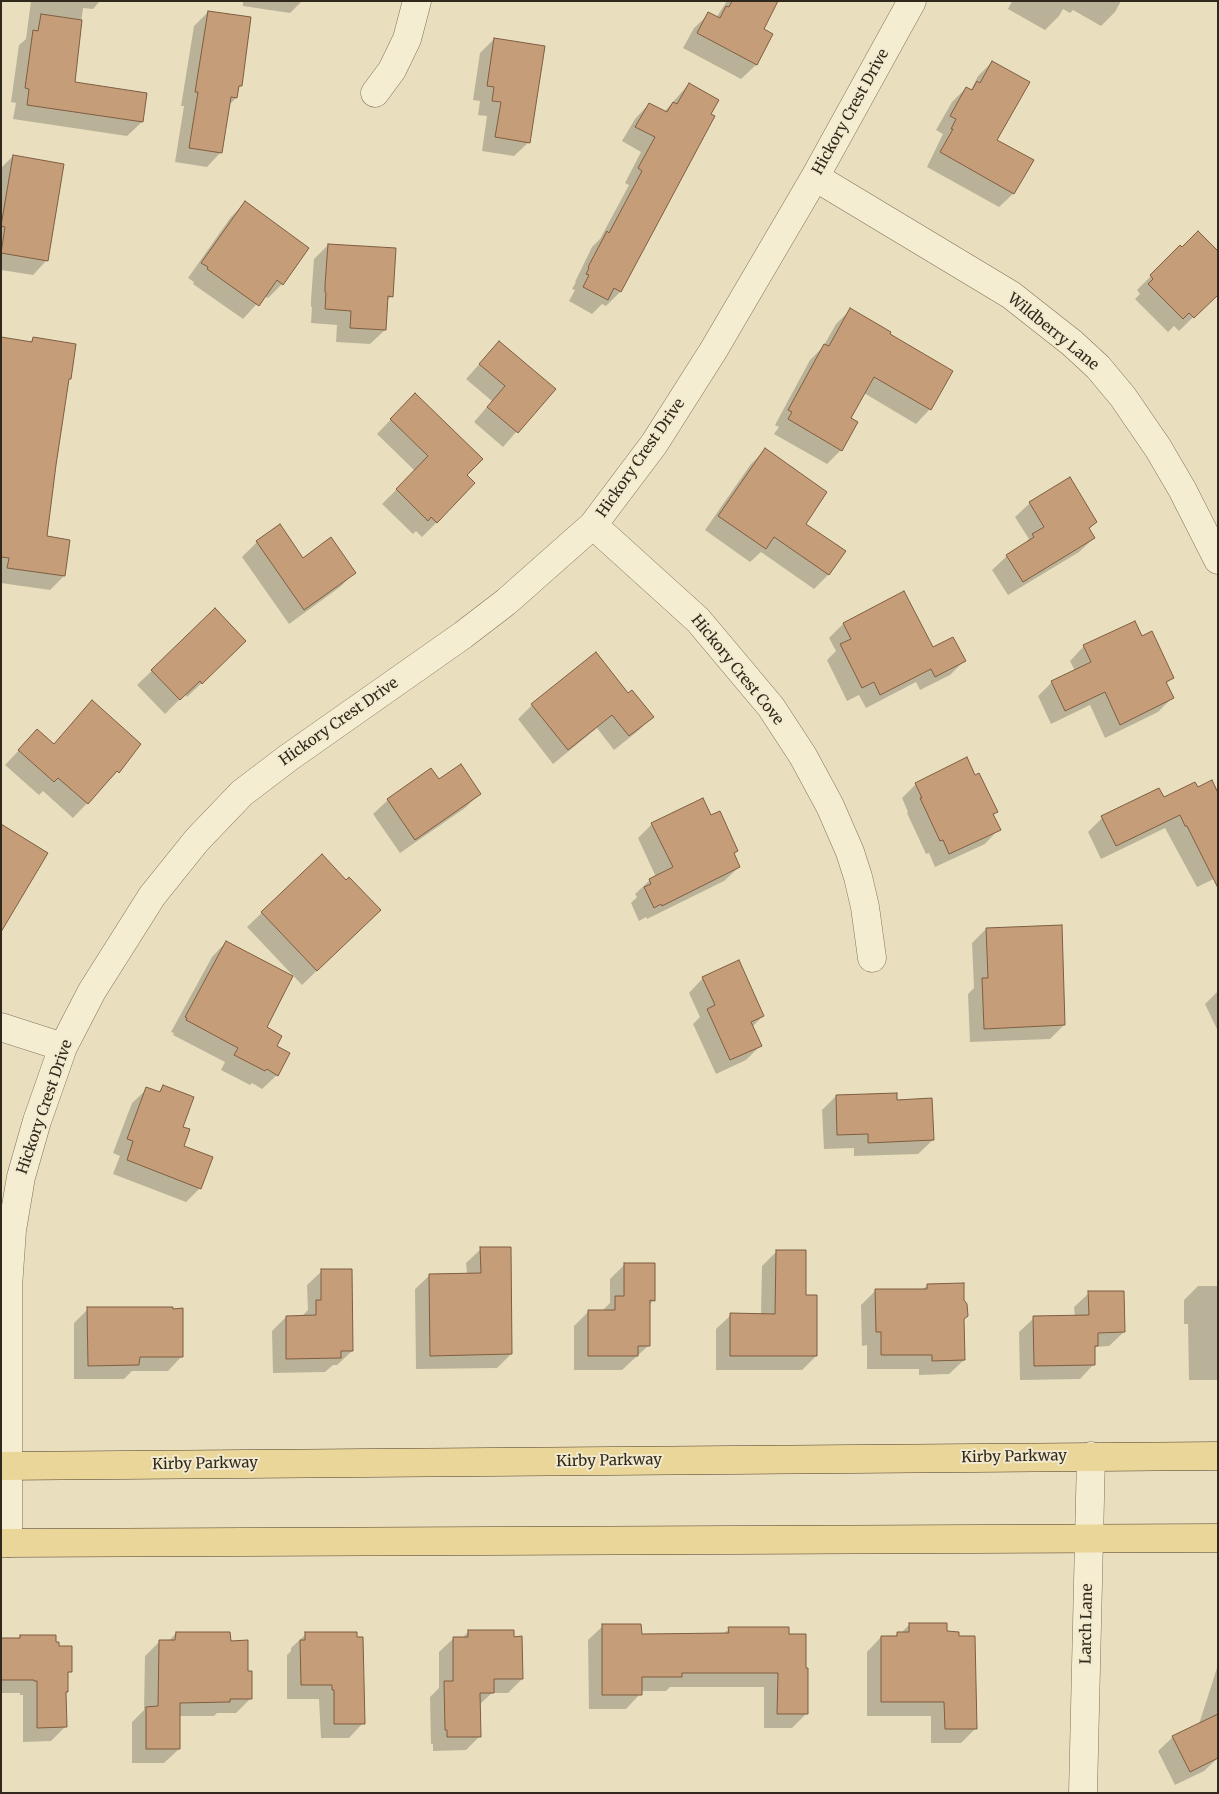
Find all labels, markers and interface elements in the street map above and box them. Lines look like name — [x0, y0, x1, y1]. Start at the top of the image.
street label: Hickory Crest Drive — [809, 46, 893, 178]
street label: Wildberry Lane — [1004, 290, 1102, 374]
street label: Hickory Crest Drive — [593, 395, 689, 521]
street label: Hickory Crest Cove — [687, 611, 787, 729]
street label: Hickory Crest Drive — [276, 674, 402, 770]
street label: Hickory Crest Drive — [14, 1037, 76, 1177]
street label: Kirby Parkway — [961, 1447, 1067, 1467]
street label: Kirby Parkway — [556, 1451, 662, 1471]
street label: Kirby Parkway — [152, 1454, 258, 1474]
street label: Larch Lane — [1077, 1584, 1097, 1664]

